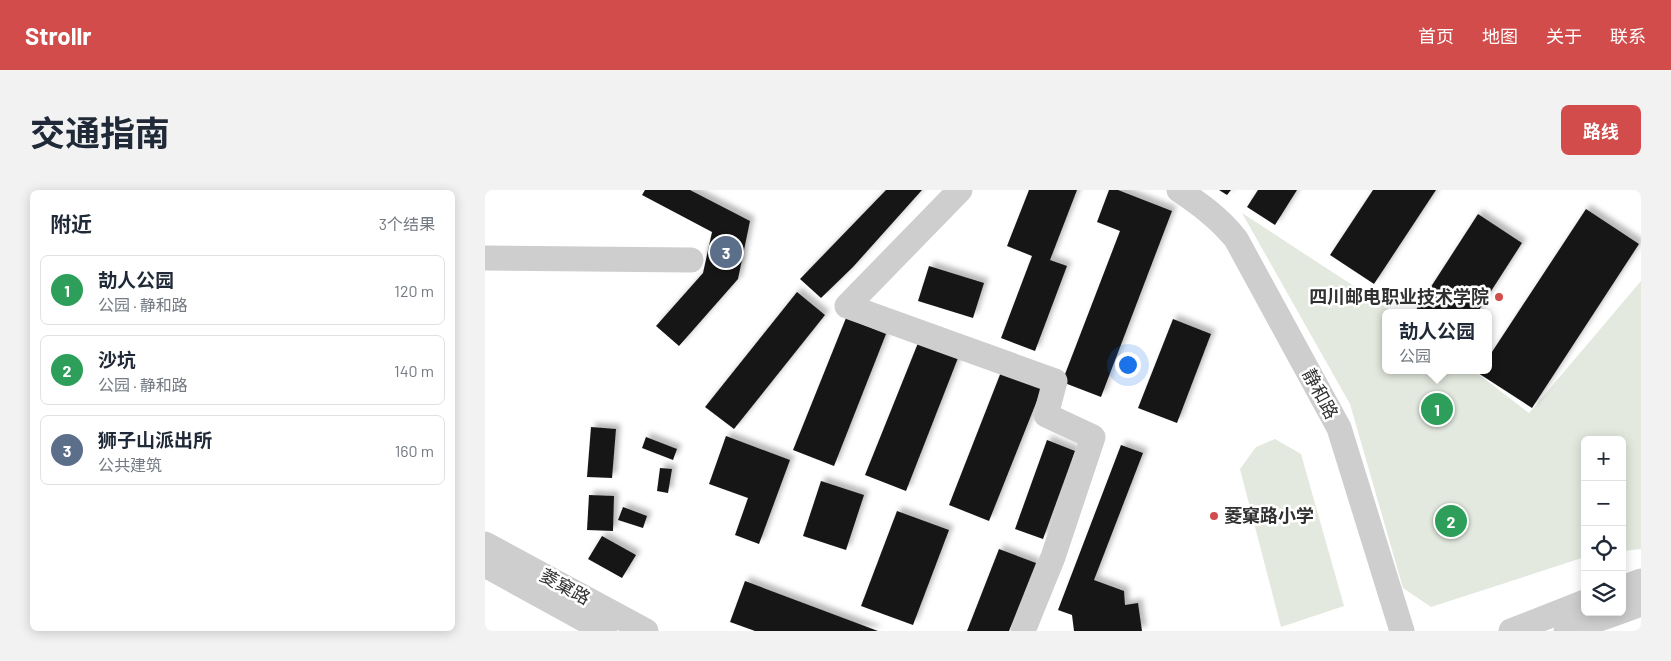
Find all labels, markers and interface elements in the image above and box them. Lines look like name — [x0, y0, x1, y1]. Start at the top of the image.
text: Strollr — [25, 21, 92, 50]
text: 首页 — [1418, 25, 1454, 47]
text: 地图 — [1482, 25, 1518, 47]
text: 关于 — [1546, 25, 1582, 47]
text: 联系 — [1610, 25, 1646, 47]
button: 路线 — [1561, 105, 1641, 155]
text: 交通指南 — [30, 111, 170, 153]
text: 附近 — [50, 211, 92, 236]
text: 3个结果 — [379, 214, 435, 233]
pin: 3 — [710, 233, 742, 271]
text: 劼人公园 — [98, 268, 174, 291]
text: 1 — [64, 281, 70, 300]
text: 120 m — [394, 281, 434, 300]
place label: 四川邮电职业技术学院 — [1309, 285, 1489, 307]
marker: 四川邮电职业技术学院 — [1493, 291, 1505, 303]
text: 公园 · 静和路 — [98, 295, 188, 314]
popup — [1382, 309, 1492, 374]
text: 劼人公园 — [1399, 319, 1475, 342]
text: 公园 — [1399, 346, 1431, 365]
text: 沙坑 — [98, 348, 136, 371]
your location — [1115, 352, 1141, 378]
text: 2 — [63, 361, 71, 380]
text: 140 m — [394, 361, 434, 380]
street label: 静和路 — [1298, 365, 1343, 423]
text: 公园 · 静和路 — [98, 375, 188, 394]
pin: 1 — [1421, 390, 1453, 428]
text: 狮子山派出所 — [98, 428, 212, 451]
map controls — [1581, 436, 1626, 616]
button: + — [1581, 436, 1626, 481]
text: 3 — [63, 441, 71, 460]
text: 160 m — [395, 441, 434, 460]
text: 公共建筑 — [98, 455, 162, 474]
button: − — [1581, 481, 1626, 526]
pin: 2 — [1435, 502, 1467, 540]
place label: 菱窠路小学 — [1224, 504, 1314, 526]
marker: 菱窠路小学 — [1208, 510, 1220, 522]
button: locate — [1581, 526, 1626, 571]
street label: 菱窠路 — [537, 563, 594, 609]
button: layers — [1581, 571, 1626, 616]

